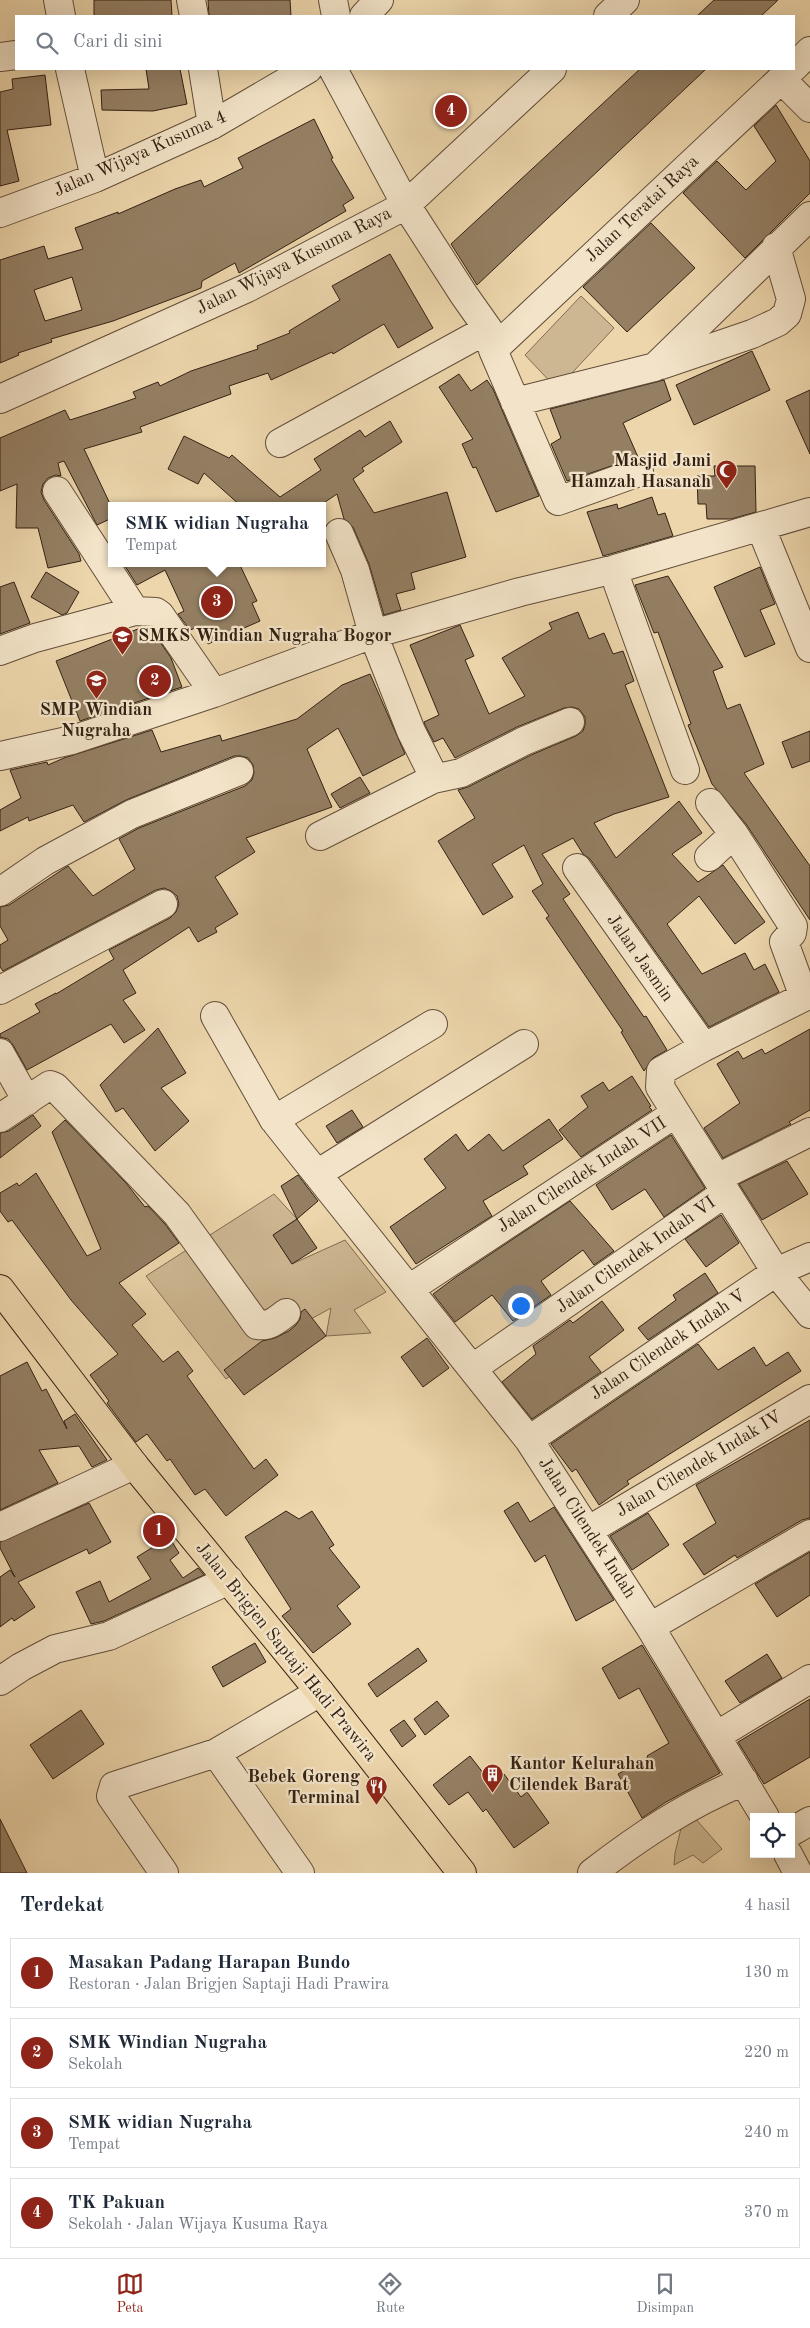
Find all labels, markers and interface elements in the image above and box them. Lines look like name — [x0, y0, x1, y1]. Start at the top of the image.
search box — [15, 15, 795, 70]
icon: search — [33, 29, 61, 57]
text: Cari di sini — [73, 33, 163, 52]
pin: 4 — [435, 92, 467, 130]
street label: Jalan Wijaya Kusuma 4 — [51, 108, 229, 200]
street label: Jalan Teratai Raya — [582, 152, 702, 266]
street label: Jalan Wijaya Kusuma Raya — [194, 204, 394, 318]
place label: Masjid Jami Hamzah Hasanah — [570, 452, 711, 491]
mosque icon: Masjid Jami Hamzah Hasanah — [715, 459, 739, 490]
popup — [108, 502, 326, 567]
text: SMK widian Nugraha — [125, 515, 309, 534]
text: Tempat — [125, 538, 177, 554]
pin: 3 — [201, 583, 233, 621]
school or university icon: SMKS Windian Nugraha Bogor — [110, 624, 134, 655]
place label: SMKS Windian Nugraha Bogor — [138, 627, 392, 645]
pin: 2 — [139, 662, 171, 700]
school or university icon: SMP Windian Nugraha — [84, 668, 108, 699]
place label: SMP Windian Nugraha — [40, 701, 152, 740]
street label: Jalan Jasmin — [603, 911, 677, 1005]
street label: Jalan Cilendek Indah VII — [494, 1114, 670, 1236]
street label: Jalan Cilendek Indah VI — [553, 1193, 719, 1317]
street label: Jalan Cilendek Indah V — [587, 1286, 749, 1404]
your location — [508, 1293, 534, 1319]
street label: Jalan Cilendek Indak IV — [613, 1407, 785, 1521]
street label: Jalan Cilendek Indah — [535, 1454, 639, 1602]
pin: 1 — [143, 1512, 175, 1550]
street label: Jalan Brigjen Saptaji Hadi Prawira — [192, 1539, 380, 1765]
place label: Kantor Kelurahan Cilendek Barat — [509, 1755, 654, 1794]
building icon: Kantor Kelurahan Cilendek Barat — [481, 1762, 505, 1793]
place label: Bebek Goreng Terminal — [247, 1768, 360, 1807]
restaurant icon: Bebek Goreng Terminal — [364, 1775, 388, 1806]
map controls — [750, 1813, 795, 1858]
button: locate — [750, 1813, 795, 1858]
text: Terdekat — [20, 1895, 104, 1916]
text: 4 hasil — [744, 1898, 790, 1914]
text: Masakan Padang Harapan Bundo — [68, 1954, 350, 1973]
text: 1 — [32, 1965, 42, 1981]
text: 130 m — [744, 1965, 789, 1981]
text: Restoran · Jalan Brigjen Saptaji Hadi Prawira — [68, 1977, 389, 1993]
text: SMK Windian Nugraha — [68, 2034, 267, 2053]
text: 2 — [32, 2045, 42, 2061]
text: 220 m — [744, 2045, 789, 2061]
text: Sekolah — [68, 2057, 122, 2073]
text: SMK widian Nugraha — [68, 2114, 252, 2133]
text: 3 — [32, 2125, 42, 2141]
text: 240 m — [744, 2125, 789, 2141]
text: Tempat — [68, 2137, 120, 2153]
text: TK Pakuan — [68, 2194, 165, 2213]
text: 4 — [32, 2205, 42, 2221]
text: 370 m — [744, 2205, 789, 2221]
text: Sekolah · Jalan Wijaya Kusuma Raya — [68, 2217, 328, 2233]
tab: Peta — [116, 2270, 144, 2317]
tab: Rute — [376, 2270, 405, 2317]
tab: Disimpan — [637, 2270, 694, 2317]

